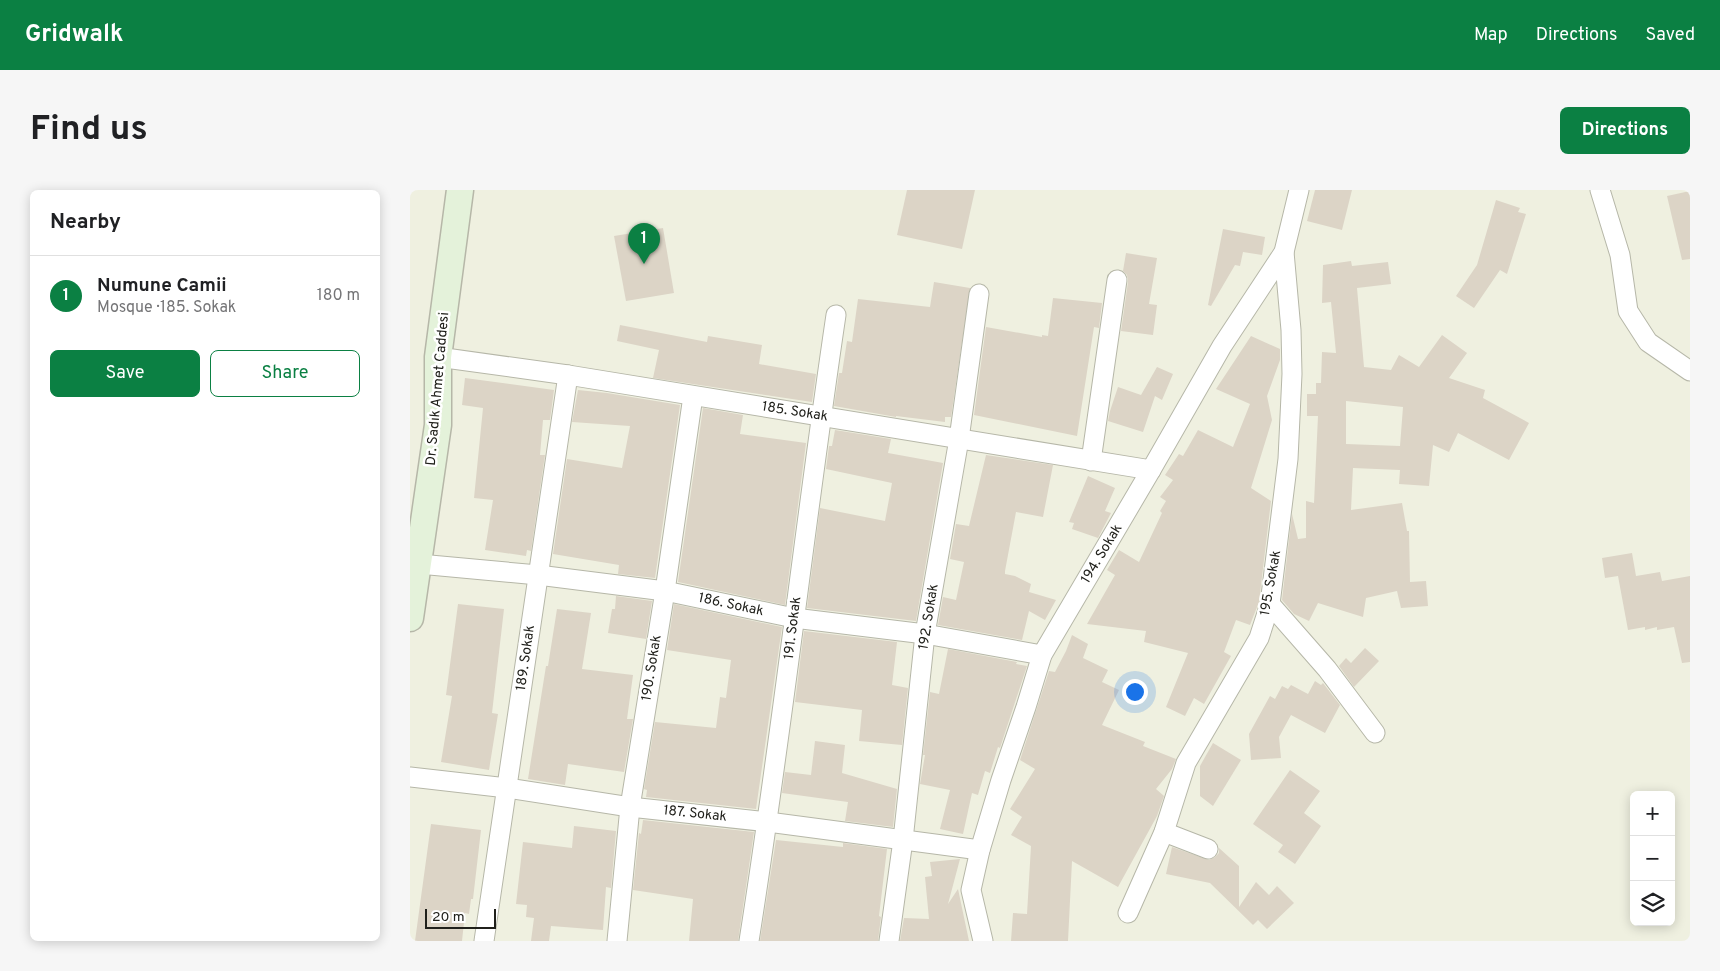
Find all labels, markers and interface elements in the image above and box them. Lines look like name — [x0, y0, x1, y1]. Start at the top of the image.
text: Gridwalk — [25, 20, 123, 50]
text: Map — [1474, 24, 1508, 47]
text: Directions — [1536, 24, 1618, 47]
text: Saved — [1646, 24, 1695, 47]
button: Directions — [1560, 107, 1690, 154]
text: Find us — [30, 108, 148, 152]
text: Nearby — [50, 209, 121, 236]
pin: 1 — [628, 223, 660, 264]
text: Numune Camii — [97, 274, 227, 298]
text: 1 — [63, 286, 69, 306]
text: 180 m — [317, 286, 360, 306]
text: Mosque · 185. Sokak — [97, 298, 236, 318]
street label: Dr. Sadık Ahmet Caddesi — [423, 311, 453, 467]
button: Save — [50, 350, 200, 397]
button: Share — [210, 350, 360, 397]
street label: 185. Sokak — [761, 398, 829, 426]
street label: 194. Sokak — [1078, 521, 1126, 587]
street label: 195. Sokak — [1257, 549, 1285, 617]
street label: 192. Sokak — [915, 583, 943, 651]
street label: 186. Sokak — [697, 590, 765, 620]
street label: 191. Sokak — [781, 596, 805, 660]
street label: 189. Sokak — [513, 624, 539, 692]
street label: 190. Sokak — [638, 634, 666, 702]
your location — [1122, 679, 1148, 705]
map controls — [1630, 791, 1675, 926]
button: + — [1630, 791, 1675, 836]
street label: 187. Sokak — [662, 802, 728, 826]
button: − — [1630, 836, 1675, 881]
button: layers — [1630, 881, 1675, 926]
scale bar — [425, 906, 496, 929]
text: 20 m — [432, 909, 465, 926]

